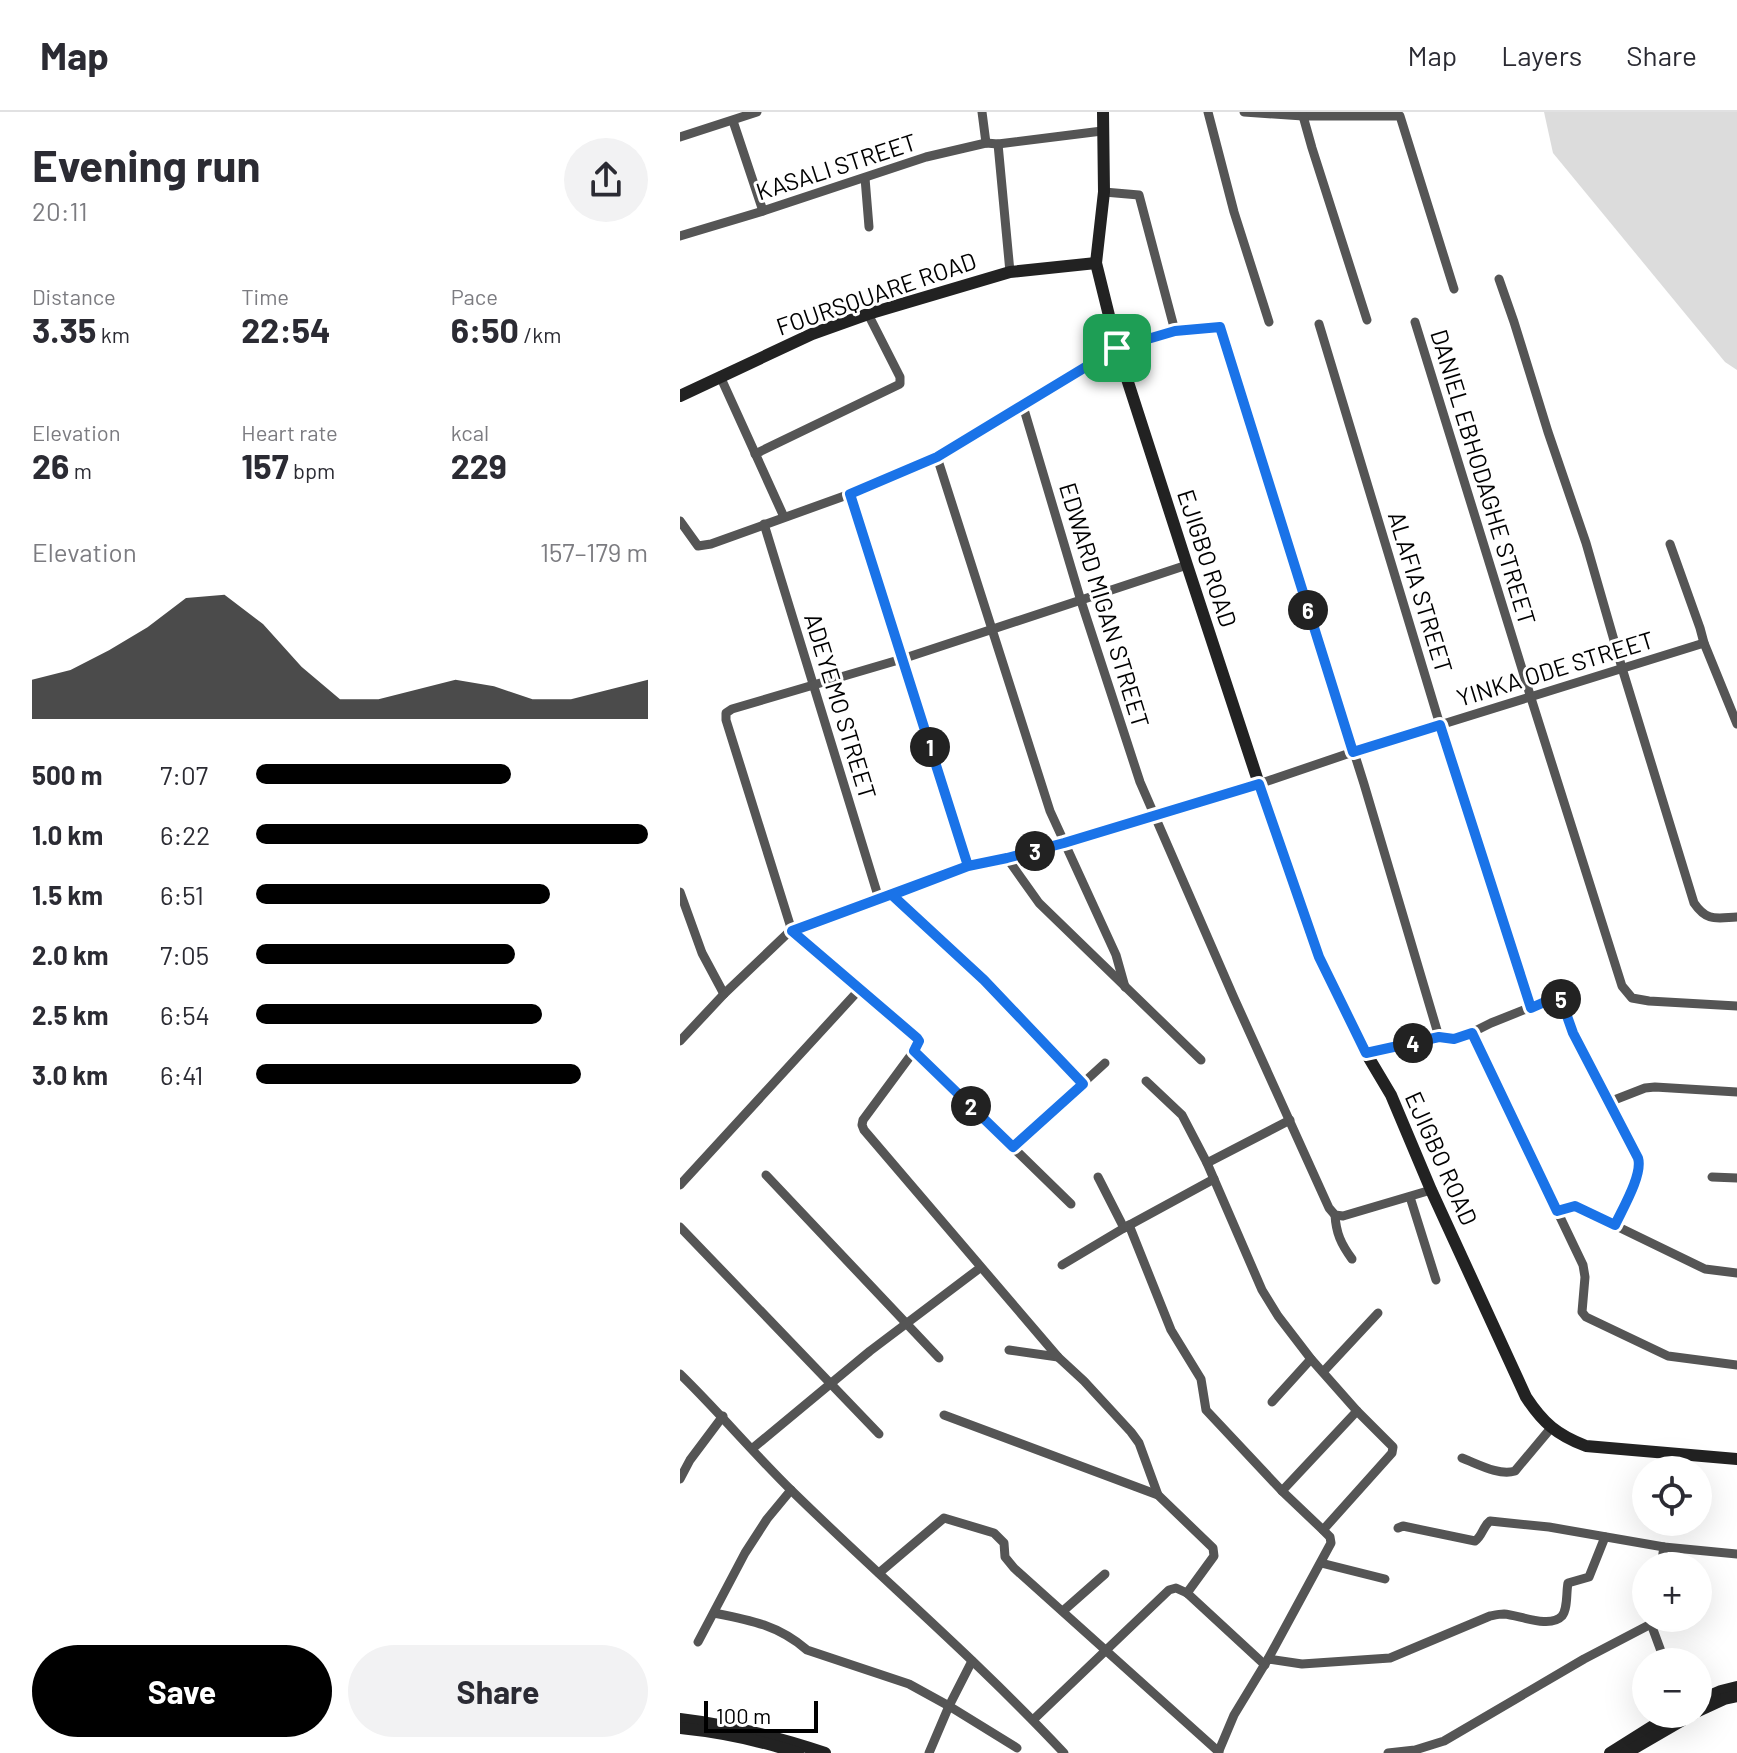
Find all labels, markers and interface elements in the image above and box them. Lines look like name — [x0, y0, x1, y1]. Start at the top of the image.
text: Map — [40, 32, 109, 78]
text: Map — [1407, 38, 1457, 72]
text: Layers — [1501, 38, 1582, 72]
text: Share — [1626, 38, 1697, 72]
street label: KASALI STREET — [752, 126, 920, 206]
text: Evening run — [32, 138, 261, 191]
button: share — [564, 138, 648, 222]
text: 20:11 — [32, 195, 88, 226]
street label: FOURSQUARE ROAD — [772, 245, 980, 341]
text: Distance — [32, 283, 116, 309]
text: Time — [241, 283, 289, 309]
text: Pace — [451, 283, 498, 309]
text: 3.35 — [32, 309, 96, 350]
text: 22:54 — [241, 309, 331, 350]
text: 6:50 — [451, 309, 519, 350]
pin — [1083, 314, 1151, 382]
text: km — [96, 321, 130, 347]
text: /km — [519, 321, 561, 347]
icon: arrive — [1095, 326, 1139, 370]
street label: DANIEL EBHODAGHE STREET — [1425, 326, 1543, 628]
text: Elevation — [32, 419, 121, 445]
text: Heart rate — [241, 419, 338, 445]
text: kcal — [451, 419, 489, 445]
text: 26 — [32, 445, 69, 486]
text: 157 — [241, 445, 289, 486]
text: 229 — [451, 445, 507, 486]
text: m — [69, 457, 92, 483]
text: bpm — [289, 457, 335, 483]
street label: EDWARD MIGAN STREET — [1054, 479, 1156, 731]
street label: EJIGBO ROAD — [1172, 486, 1244, 630]
street label: ALAFIA STREET — [1383, 508, 1459, 676]
text: Elevation — [32, 536, 137, 567]
text: 157–179 m — [540, 536, 648, 567]
pin: 6 — [1288, 590, 1328, 630]
text: 6 — [1302, 597, 1314, 623]
street label: ADEYEMO STREET — [799, 609, 883, 803]
street label: YINKA ODE STREET — [1453, 624, 1657, 712]
pin: 1 — [910, 727, 950, 767]
text: 1 — [926, 734, 934, 760]
text: 500 m — [32, 759, 103, 790]
text: 7:07 — [160, 759, 208, 790]
text: 1.0 km — [32, 819, 103, 850]
text: 6:22 — [160, 819, 210, 850]
pin: 3 — [1015, 831, 1055, 871]
text: 3 — [1029, 838, 1041, 864]
text: 1.5 km — [32, 879, 103, 910]
text: 6:51 — [160, 879, 204, 910]
text: 2.0 km — [32, 939, 109, 970]
text: 7:05 — [160, 939, 209, 970]
pin: 5 — [1541, 979, 1581, 1019]
text: 5 — [1555, 986, 1567, 1012]
text: 2.5 km — [32, 999, 108, 1030]
text: 6:54 — [160, 999, 210, 1030]
pin: 4 — [1393, 1023, 1433, 1063]
text: 4 — [1406, 1030, 1420, 1056]
text: 3.0 km — [32, 1059, 108, 1090]
text: 6:41 — [160, 1059, 203, 1090]
pin: 2 — [951, 1086, 991, 1126]
street label: EJIGBO ROAD — [1400, 1087, 1484, 1229]
text: 2 — [965, 1093, 977, 1119]
map controls — [1632, 1456, 1712, 1728]
button: locate — [1632, 1456, 1712, 1536]
button: + — [1632, 1552, 1712, 1632]
button: Save — [32, 1645, 332, 1737]
button: Share — [348, 1645, 648, 1737]
button: − — [1632, 1648, 1712, 1728]
scale bar — [704, 1697, 818, 1733]
text: 100 m — [716, 1702, 771, 1728]

